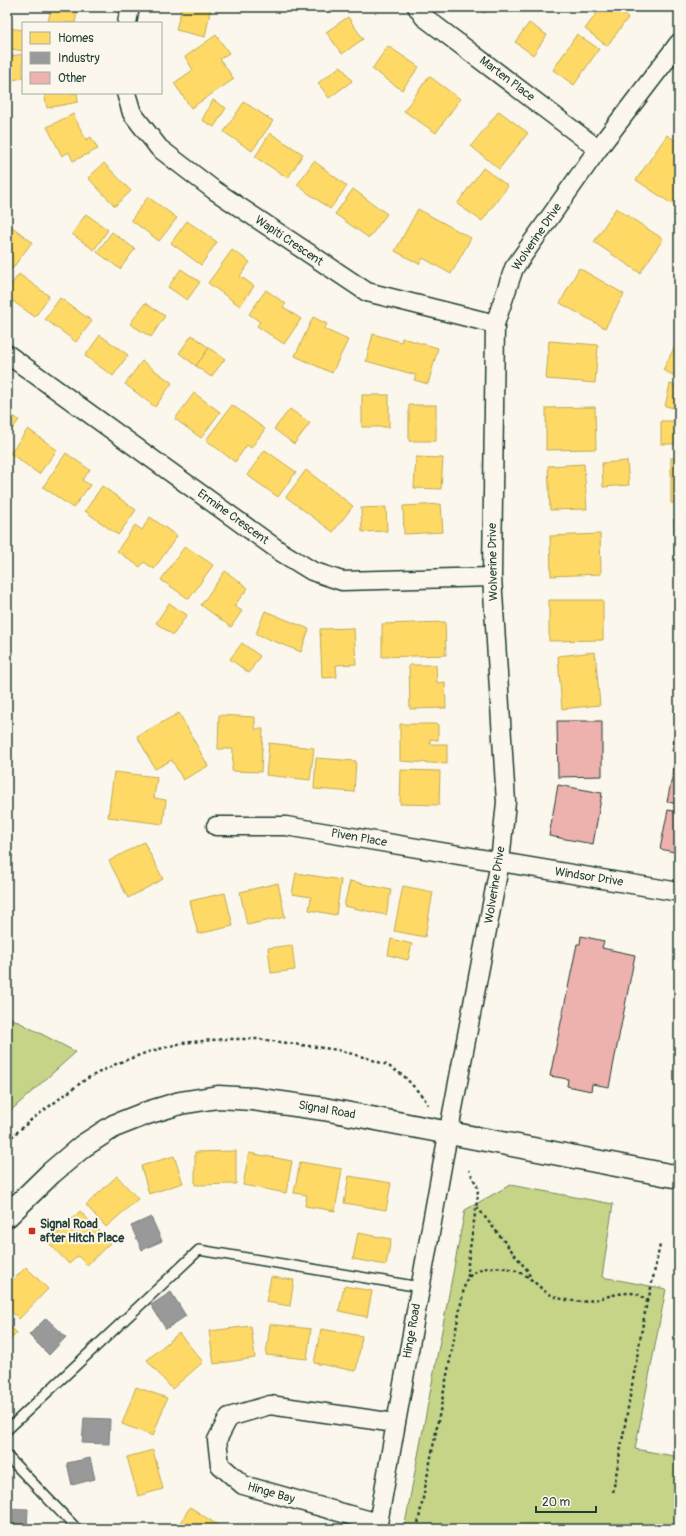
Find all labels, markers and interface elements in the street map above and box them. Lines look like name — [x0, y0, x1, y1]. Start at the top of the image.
legend — [22, 22, 162, 94]
text: Homes — [58, 31, 94, 46]
text: Industry — [58, 51, 100, 66]
street label: Marten Place — [476, 53, 538, 105]
text: Other — [58, 71, 87, 86]
street label: Wolverine Drive — [509, 200, 565, 274]
street label: Wapiti Crescent — [252, 213, 326, 269]
street label: Ermine Crescent — [194, 486, 272, 548]
street label: Wolverine Drive — [485, 523, 501, 601]
street label: Piven Place — [330, 826, 388, 850]
street label: Wolverine Drive — [481, 845, 509, 925]
street label: Windsor Drive — [554, 864, 624, 890]
street label: Signal Road — [297, 1098, 357, 1122]
place label: Signal Road after Hitch Place — [40, 1217, 125, 1246]
marker: Signal Road after Hitch Place — [27, 1226, 37, 1236]
street label: Hinge Road — [400, 1302, 424, 1360]
street label: Hinge Bay — [246, 1479, 296, 1507]
scale bar — [536, 1488, 596, 1514]
text: 20 m — [542, 1495, 571, 1510]

